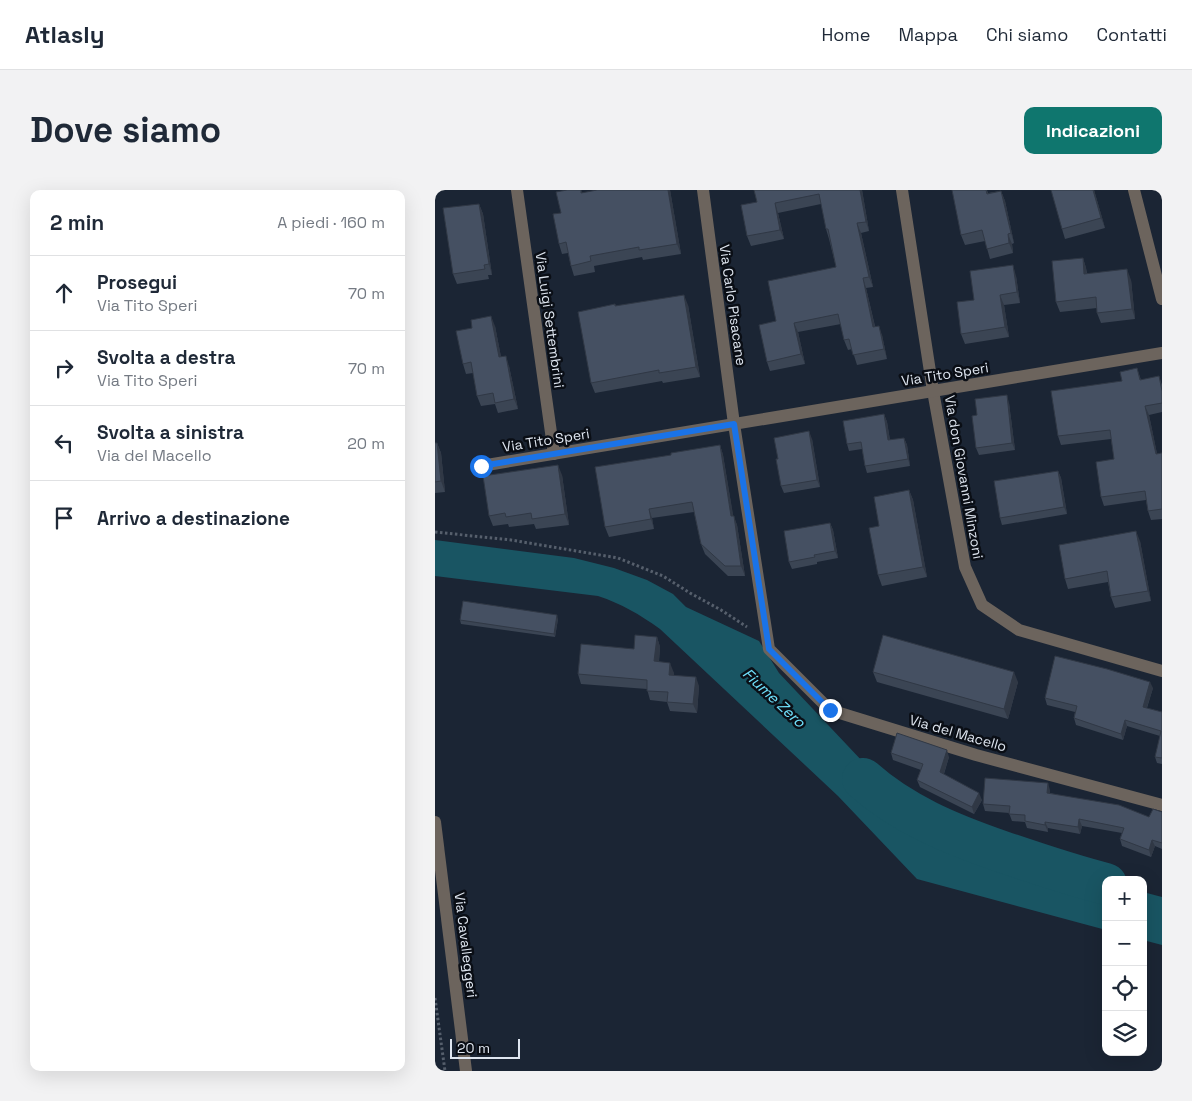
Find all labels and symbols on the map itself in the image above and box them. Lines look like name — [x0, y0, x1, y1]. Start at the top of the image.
street label: Via Carlo Pisacane — [716, 243, 750, 367]
street label: Via Luigi Settembrini — [532, 251, 568, 389]
street label: Via Tito Speri — [900, 358, 990, 390]
street label: Via don Giovanni Minzoni — [941, 394, 987, 560]
street label: Via Tito Speri — [501, 424, 591, 456]
route start — [470, 455, 493, 478]
water label: Fiume Zero — [739, 664, 810, 732]
route end — [819, 699, 842, 722]
street label: Via del Macello — [907, 711, 1009, 755]
street label: Via Cavalleggeri — [451, 891, 481, 999]
scale bar — [450, 1036, 520, 1059]

